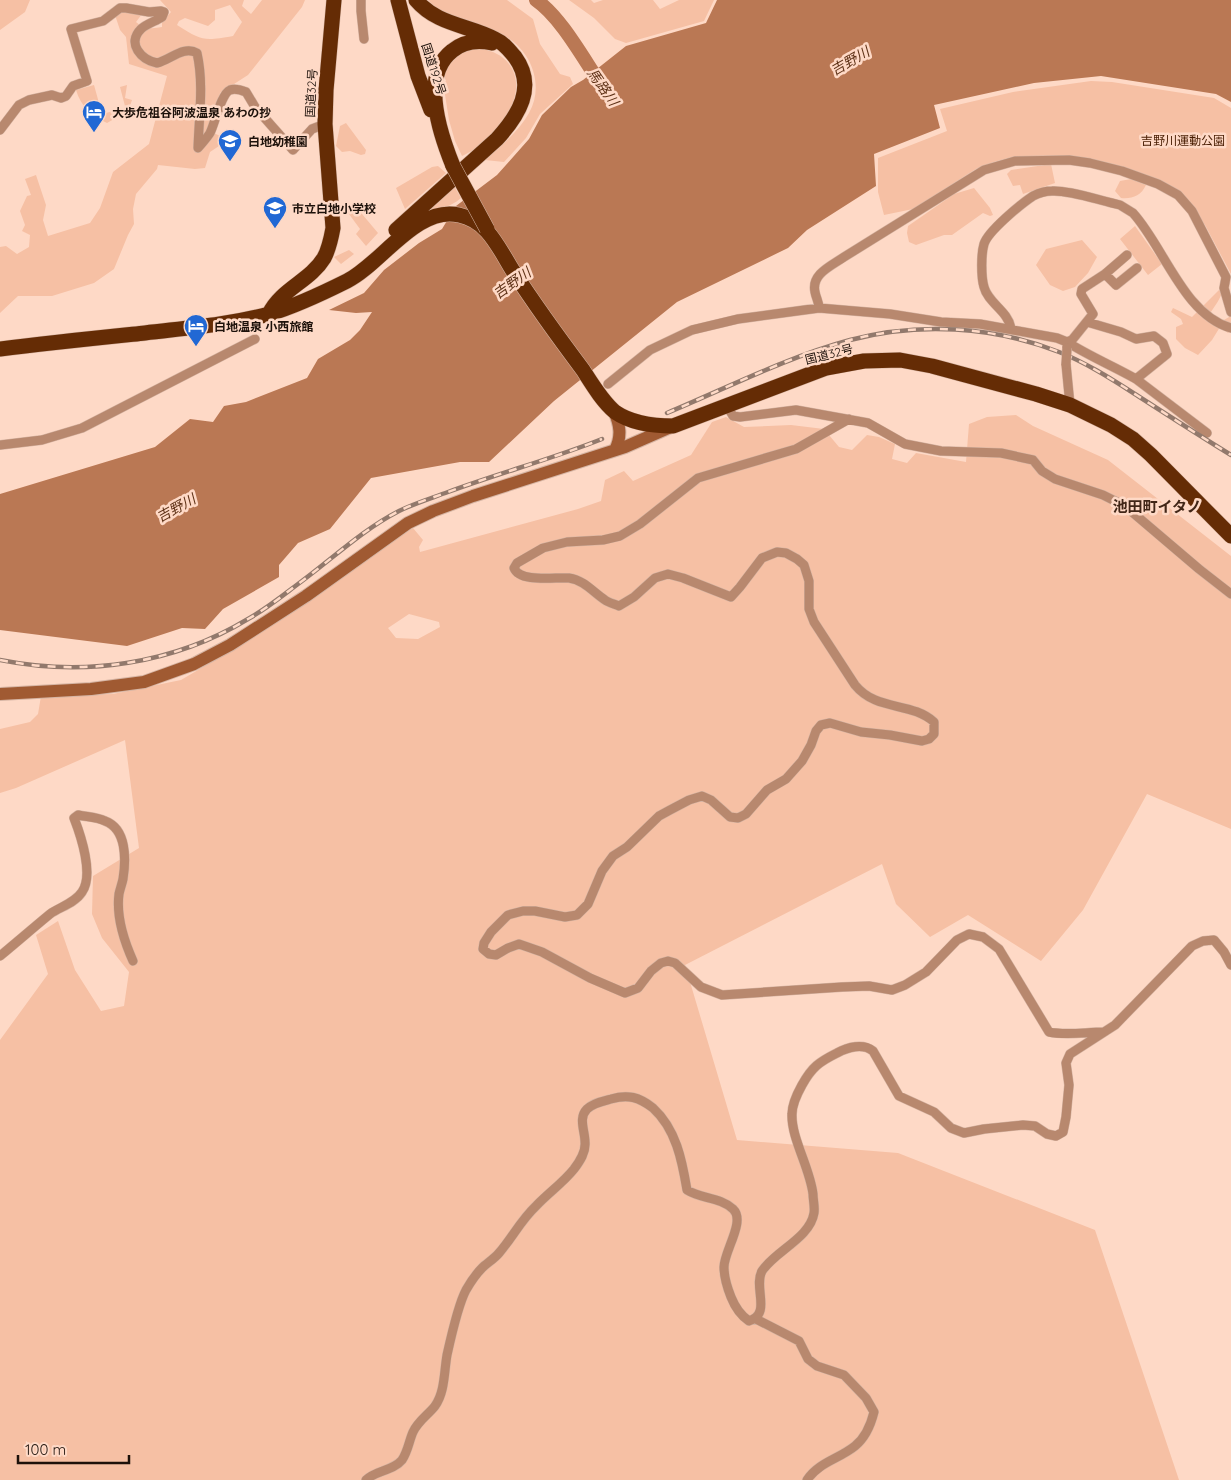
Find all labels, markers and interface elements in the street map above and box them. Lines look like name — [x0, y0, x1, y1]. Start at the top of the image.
street label: 国道192号 — [419, 41, 449, 97]
water label: 吉野川 — [827, 42, 874, 79]
water label: 馬路川 — [584, 65, 624, 111]
street label: 国道32号 — [302, 68, 320, 118]
hotel icon: 大歩危祖谷阿波温泉 あわの抄 — [81, 99, 107, 133]
place label: 大歩危祖谷阿波温泉 あわの抄 — [112, 105, 271, 120]
school or university icon: 白地幼稚園 — [217, 128, 243, 162]
park label: 吉野川運動公園 — [1141, 133, 1225, 148]
place label: 白地幼稚園 — [248, 134, 308, 149]
school or university icon: 市立白地小学校 — [262, 195, 288, 229]
place label: 市立白地小学校 — [292, 201, 376, 216]
water label: 吉野川 — [490, 262, 536, 302]
hotel icon: 白地温泉 小西旅館 — [183, 313, 209, 347]
place label: 白地温泉 小西旅館 — [214, 319, 313, 334]
street label: 国道32号 — [803, 341, 855, 367]
water label: 吉野川 — [153, 489, 200, 526]
district label: 池田町イタノ — [1113, 497, 1201, 516]
scale bar — [18, 1432, 129, 1464]
text: 100 m — [25, 1440, 66, 1459]

